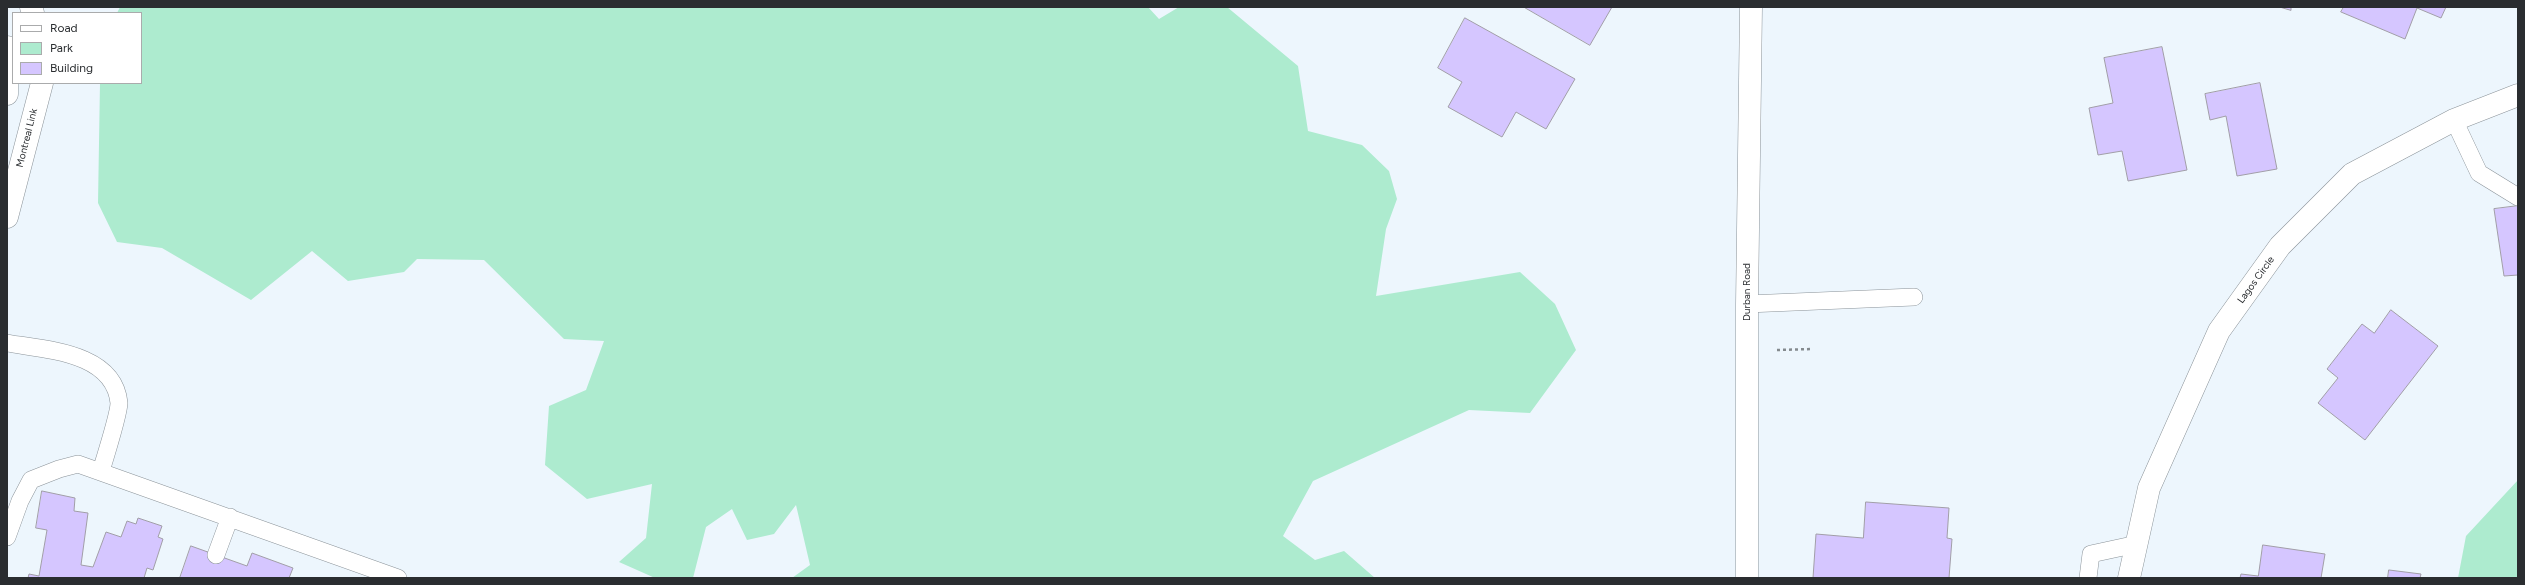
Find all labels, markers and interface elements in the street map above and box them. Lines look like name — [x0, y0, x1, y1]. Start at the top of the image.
legend — [12, 12, 142, 84]
text: Road — [50, 21, 78, 35]
text: Park — [50, 41, 73, 55]
text: Building — [50, 61, 93, 75]
street label: Montreal Link — [14, 107, 40, 169]
street label: Lagos Circle — [2235, 254, 2277, 306]
street label: Durban Road — [1741, 263, 1753, 321]

